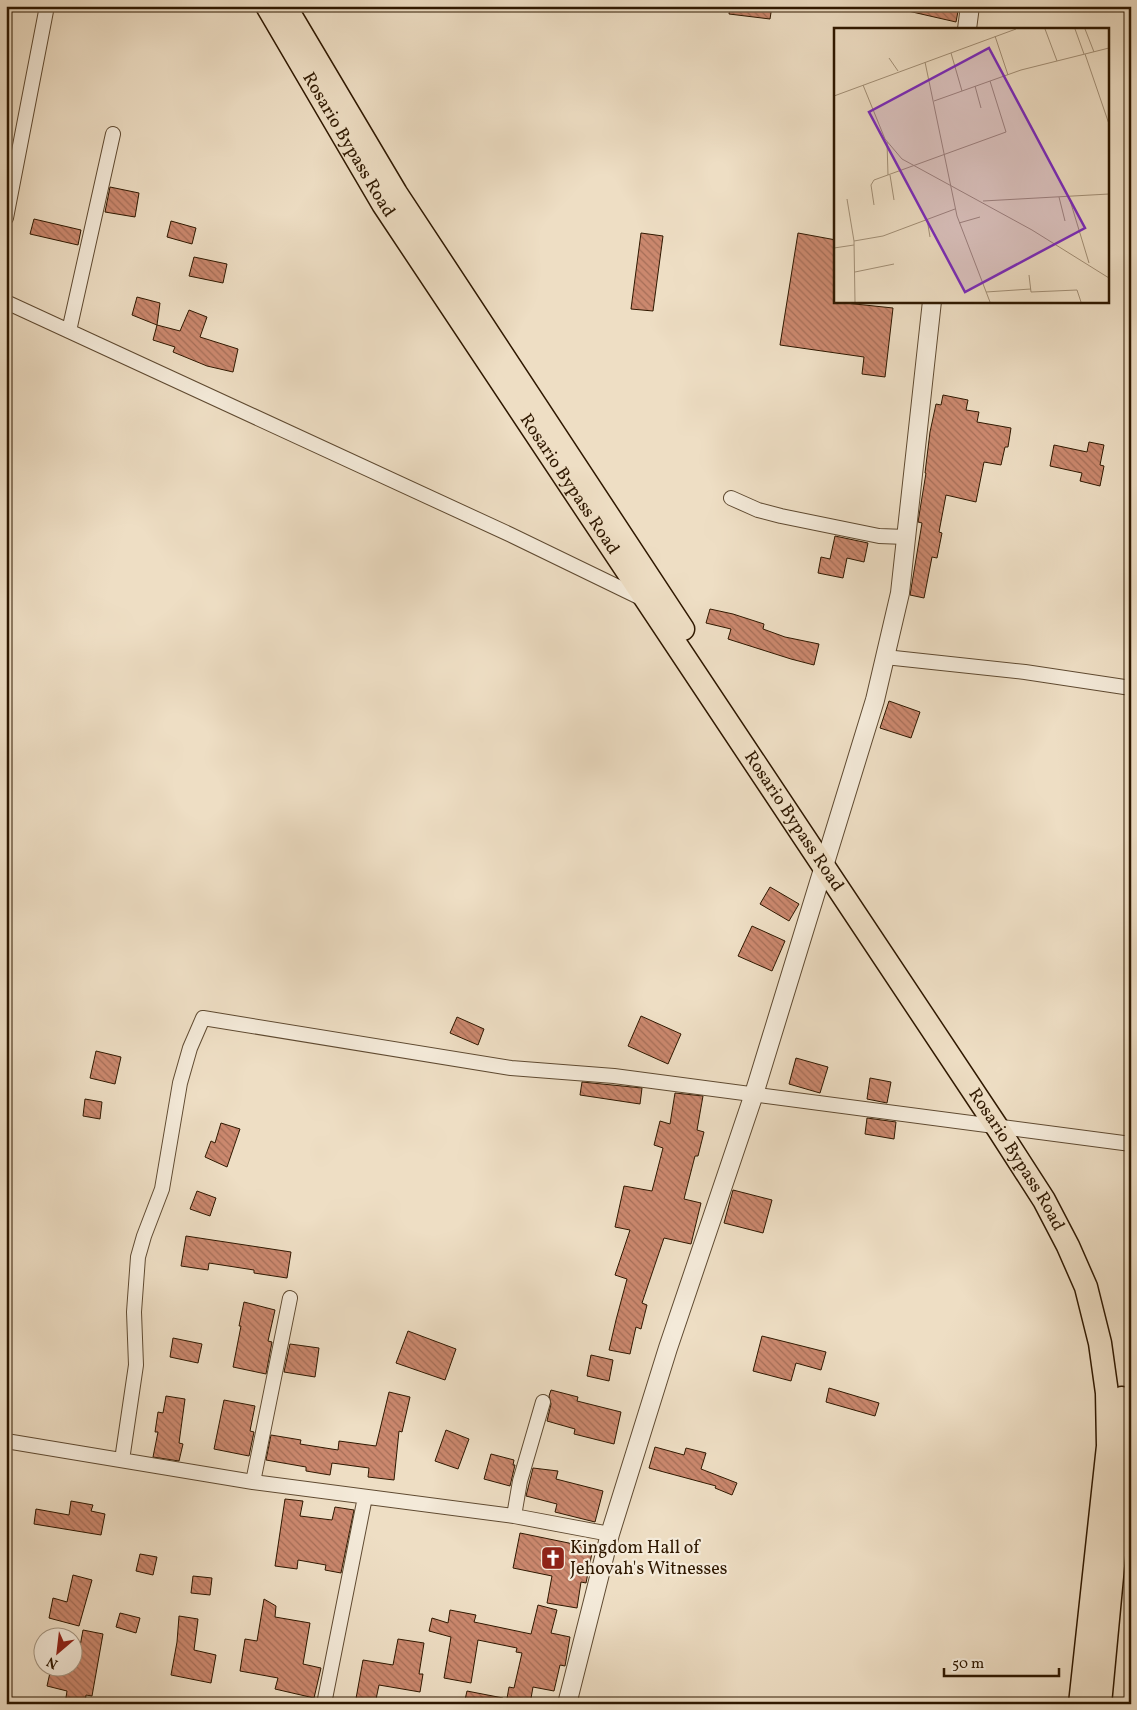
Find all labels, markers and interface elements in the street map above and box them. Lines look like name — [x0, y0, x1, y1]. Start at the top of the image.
inset map — [834, 28, 1110, 302]
street label: Rosario Bypass Road — [296, 68, 401, 222]
street label: Rosario Bypass Road — [513, 409, 625, 560]
street label: Rosario Bypass Road — [738, 746, 850, 897]
street label: Rosario Bypass Road — [962, 1083, 1070, 1235]
place label: Kingdom Hall of Jehovah's Witnesses — [570, 1536, 727, 1582]
church icon: Kingdom Hall of Jehovah's Witnesses — [540, 1545, 566, 1571]
north arrow — [32, 1628, 82, 1678]
scale bar — [944, 1645, 1060, 1677]
text: N — [44, 1651, 62, 1673]
text: 50 m — [952, 1654, 984, 1675]

